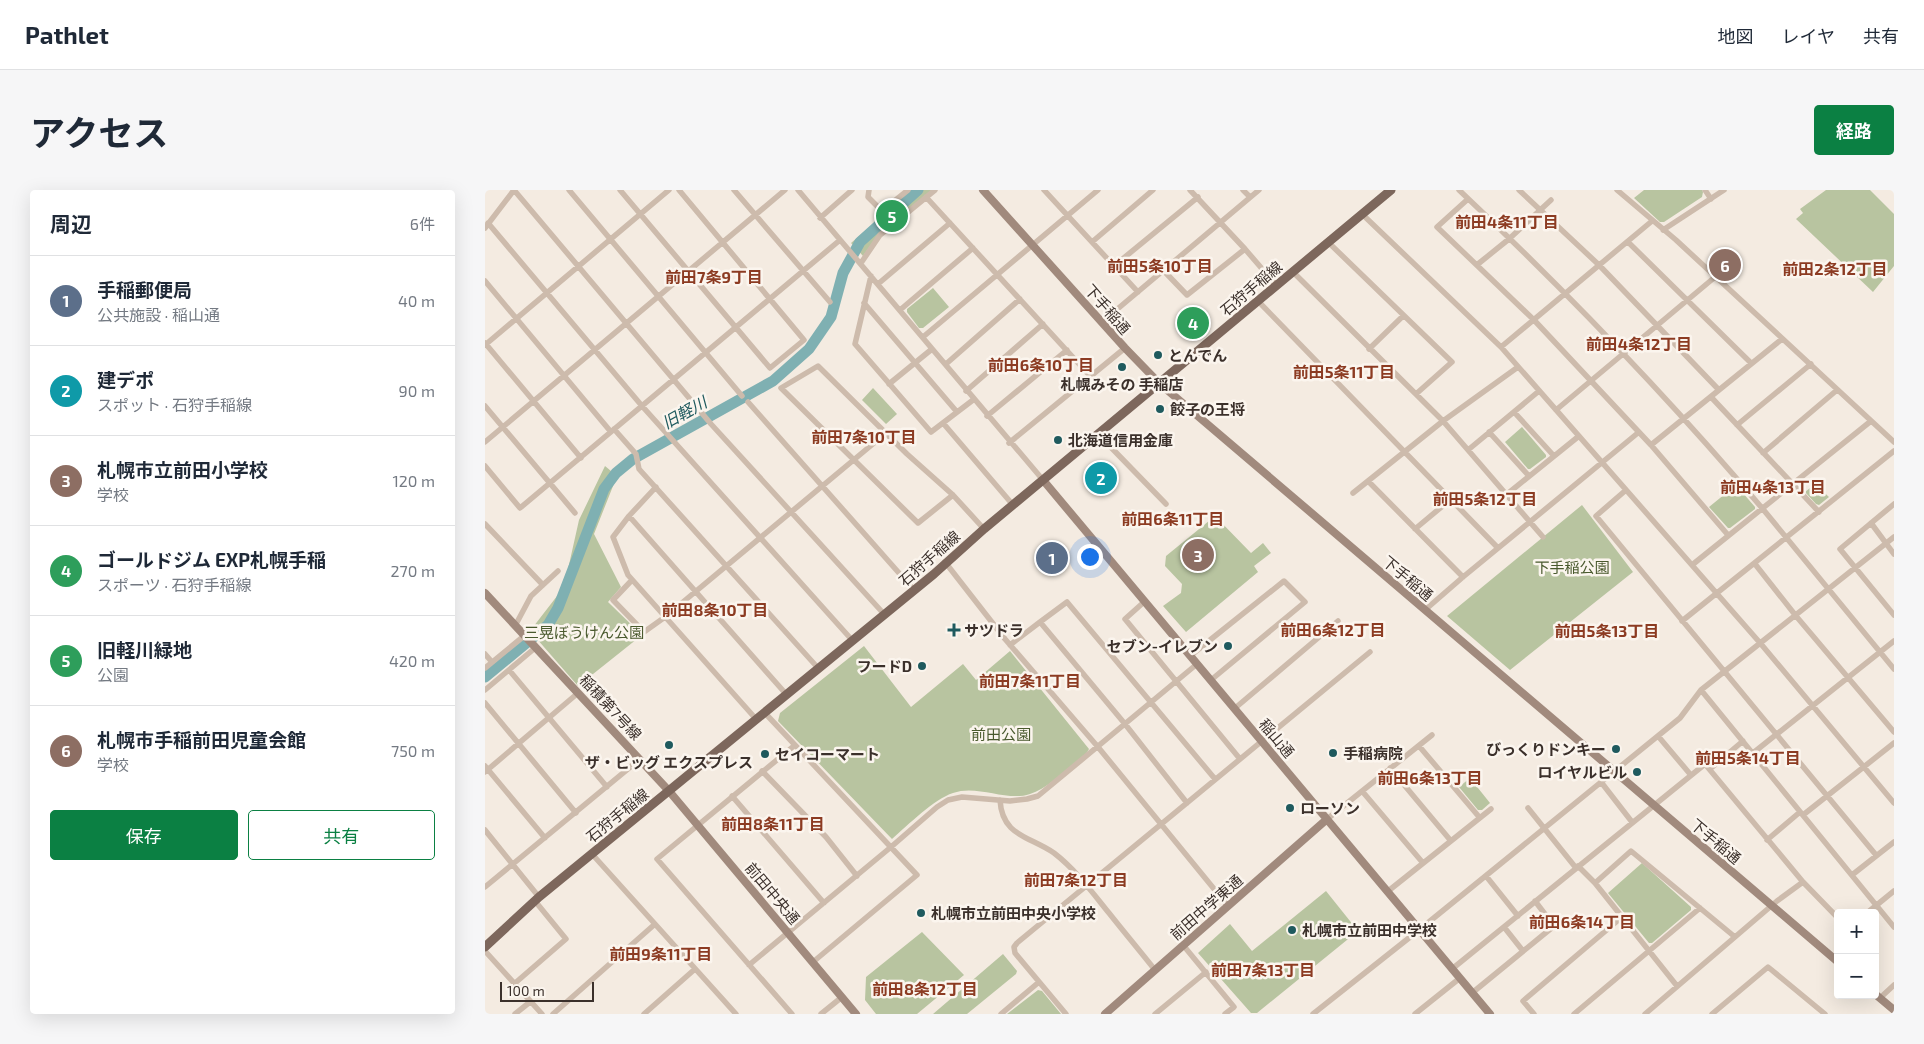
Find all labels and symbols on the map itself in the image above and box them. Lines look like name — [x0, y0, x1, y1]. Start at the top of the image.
pin: 5 — [876, 197, 908, 235]
district label: 前田4条11丁目 — [1455, 212, 1559, 231]
pin: 6 — [1709, 246, 1741, 284]
district label: 前田5条10丁目 — [1107, 256, 1213, 275]
street label: 石狩手稲線 — [1216, 257, 1286, 319]
district label: 前田2条12丁目 — [1782, 259, 1888, 278]
district label: 前田7条9丁目 — [665, 267, 763, 286]
street label: 下手稲通 — [1082, 280, 1134, 338]
pin: 4 — [1177, 304, 1209, 342]
district label: 前田4条12丁目 — [1586, 334, 1692, 353]
place label: とんでん — [1168, 346, 1227, 364]
marker: とんでん — [1152, 349, 1164, 361]
district label: 前田6条10丁目 — [988, 355, 1094, 374]
marker: 札幌みその 手稲店 — [1116, 361, 1128, 373]
district label: 前田5条11丁目 — [1293, 362, 1395, 381]
place label: 札幌みその 手稲店 — [1060, 375, 1184, 393]
water label: 旧軽川 — [658, 391, 711, 432]
place label: 餃子の王将 — [1170, 400, 1245, 418]
marker: 餃子の王将 — [1154, 403, 1166, 415]
district label: 前田7条10丁目 — [811, 427, 917, 446]
place label: 北海道信用金庫 — [1068, 431, 1173, 449]
marker: 北海道信用金庫 — [1052, 434, 1064, 446]
pin: 2 — [1085, 459, 1117, 497]
district label: 前田4条13丁目 — [1720, 477, 1826, 496]
district label: 前田5条12丁目 — [1432, 489, 1538, 508]
district label: 前田6条11丁目 — [1121, 509, 1225, 528]
street label: 石狩手稲線 — [895, 527, 963, 589]
pin: 3 — [1182, 536, 1214, 574]
pin: 1 — [1036, 539, 1068, 577]
your location — [1077, 544, 1103, 570]
street label: 下手稲通 — [1379, 552, 1437, 604]
park label: 下手稲公園 — [1534, 558, 1610, 576]
district label: 前田8条10丁目 — [662, 600, 768, 619]
district label: 前田6条12丁目 — [1280, 620, 1386, 639]
place label: サツドラ — [964, 621, 1024, 639]
district label: 前田5条13丁目 — [1555, 621, 1659, 640]
park label: 三晃ぼうけん公園 — [524, 623, 644, 641]
marker: サツドラ — [948, 624, 960, 636]
place label: セブン-イレブン — [1107, 637, 1218, 655]
marker: セブン-イレブン — [1222, 640, 1234, 652]
place label: フードD — [857, 657, 912, 675]
marker: フードD — [916, 660, 928, 672]
street label: 稲積第7号線 — [576, 671, 646, 743]
district label: 前田7条11丁目 — [979, 671, 1081, 690]
street label: 稲山通 — [1256, 715, 1298, 761]
park label: 前田公園 — [971, 725, 1031, 743]
marker: ザ・ビッグ エクスプレス — [663, 739, 675, 751]
place label: びっくりドンキー — [1486, 740, 1606, 758]
marker: びっくりドンキー — [1610, 743, 1622, 755]
place label: 手稲病院 — [1343, 744, 1403, 762]
place label: セイコーマート — [775, 745, 880, 763]
marker: 手稲病院 — [1327, 747, 1339, 759]
marker: セイコーマート — [759, 748, 771, 760]
district label: 前田5条14丁目 — [1695, 748, 1801, 767]
place label: ザ・ビッグ エクスプレス — [585, 753, 753, 771]
place label: ロイヤルビル — [1537, 763, 1627, 781]
marker: ロイヤルビル — [1631, 766, 1643, 778]
district label: 前田6条13丁目 — [1377, 768, 1483, 787]
street label: 石狩手稲線 — [582, 784, 652, 846]
place label: ローソン — [1300, 799, 1360, 817]
marker: ローソン — [1284, 802, 1296, 814]
district label: 前田8条11丁目 — [721, 814, 825, 833]
street label: 下手稲通 — [1687, 815, 1745, 867]
street label: 前田中央通 — [742, 858, 804, 928]
district label: 前田7条12丁目 — [1024, 870, 1128, 889]
street label: 前田中学東通 — [1166, 871, 1246, 943]
place label: 札幌市立前田中央小学校 — [931, 904, 1096, 922]
marker: 札幌市立前田中央小学校 — [915, 907, 927, 919]
district label: 前田6条14丁目 — [1529, 912, 1635, 931]
place label: 札幌市立前田中学校 — [1302, 921, 1437, 939]
marker: 札幌市立前田中学校 — [1286, 924, 1298, 936]
district label: 前田9条11丁目 — [609, 944, 713, 963]
district label: 前田7条13丁目 — [1211, 960, 1315, 979]
scale bar — [500, 979, 594, 1002]
district label: 前田8条12丁目 — [872, 979, 978, 998]

